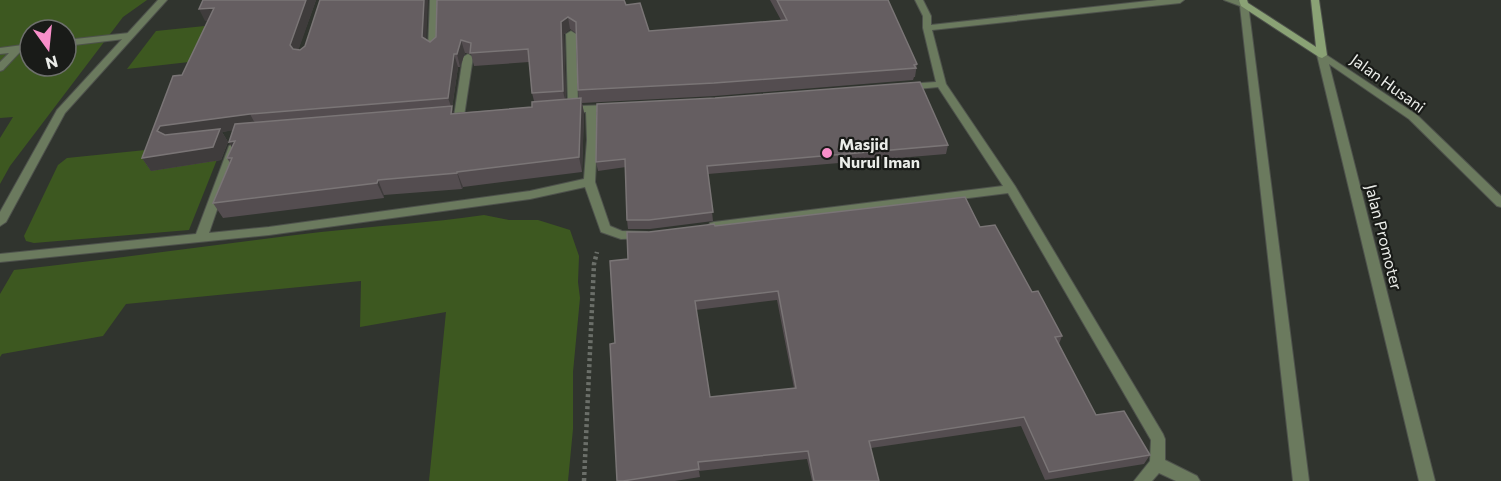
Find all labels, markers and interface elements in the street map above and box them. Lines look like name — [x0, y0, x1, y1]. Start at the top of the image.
north arrow — [18, 18, 78, 78]
street label: Jalan Husani — [1347, 49, 1429, 116]
text: N — [44, 52, 60, 74]
place label: Masjid Nurul Iman — [839, 134, 920, 171]
marker: Masjid Nurul Iman — [820, 146, 834, 160]
street label: Jalan Promoter — [1362, 182, 1407, 292]

